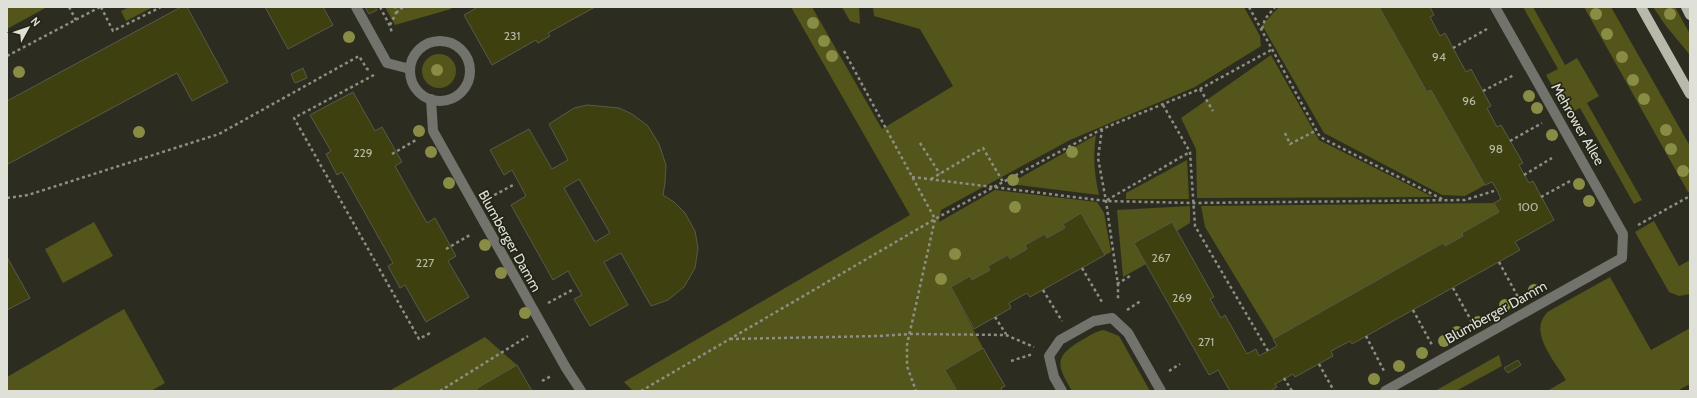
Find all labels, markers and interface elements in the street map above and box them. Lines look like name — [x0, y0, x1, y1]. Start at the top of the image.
north arrow — [8, 8, 48, 48]
text: N — [28, 14, 44, 29]
house number: 231 — [504, 28, 520, 43]
house number: 94 — [1432, 49, 1446, 64]
street label: Mehrower Allee — [1547, 80, 1609, 168]
house number: 96 — [1462, 93, 1476, 108]
house number: 98 — [1489, 141, 1503, 156]
house number: 229 — [353, 145, 373, 160]
street label: Blumberger Damm — [475, 187, 545, 295]
house number: 100 — [1518, 199, 1538, 214]
house number: 267 — [1151, 250, 1171, 265]
house number: 227 — [416, 255, 434, 270]
street label: Blumberger Damm — [1442, 277, 1550, 347]
house number: 269 — [1172, 290, 1192, 305]
house number: 271 — [1198, 334, 1214, 349]

